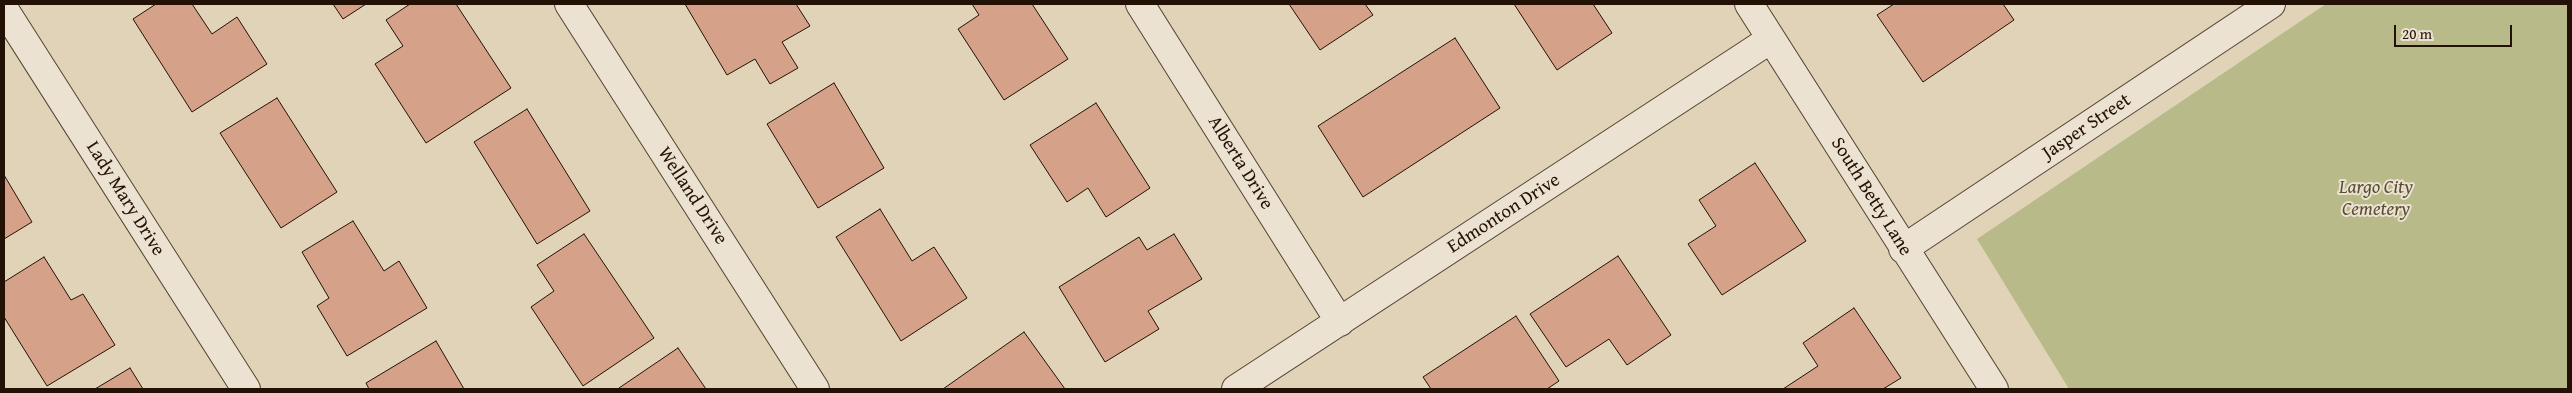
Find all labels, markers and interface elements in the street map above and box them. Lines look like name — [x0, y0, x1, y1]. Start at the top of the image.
scale bar — [2397, 15, 2514, 47]
text: 20 m — [2402, 23, 2432, 44]
street label: Jasper Street — [2038, 89, 2136, 165]
street label: Alberta Drive — [1202, 112, 1278, 214]
street label: South Betty Lane — [1825, 134, 1917, 260]
street label: Lady Mary Drive — [81, 138, 169, 260]
street label: Welland Drive — [652, 143, 732, 249]
street label: Edmonton Drive — [1443, 169, 1565, 259]
park label: Largo City Cemetery — [2339, 177, 2413, 221]

